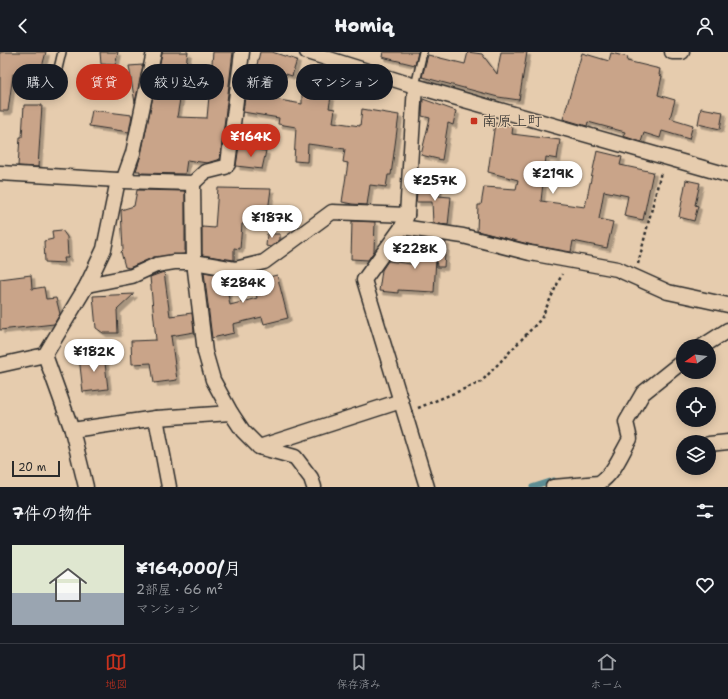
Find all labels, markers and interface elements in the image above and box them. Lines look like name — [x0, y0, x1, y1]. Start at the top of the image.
text: Homiq — [335, 14, 393, 38]
icon: back — [12, 15, 34, 37]
icon: person — [694, 15, 716, 37]
chip: 購入 — [12, 64, 68, 100]
chip: 賃貸 — [76, 64, 132, 100]
chip: 絞り込み — [140, 64, 224, 100]
chip: 新着 — [232, 64, 288, 100]
chip: マンション — [296, 64, 393, 100]
place label: 南原上町 — [482, 111, 543, 131]
marker: 南原上町 — [469, 116, 479, 126]
pin: ¥164K — [223, 124, 279, 158]
text: ¥164K — [230, 128, 272, 145]
pin: ¥219K — [525, 161, 581, 195]
text: ¥219K — [532, 165, 574, 182]
pin: ¥257K — [407, 168, 463, 202]
text: ¥257K — [413, 172, 457, 189]
pin: ¥187K — [244, 205, 300, 239]
text: ¥187K — [251, 209, 293, 226]
pin: ¥228K — [387, 236, 443, 270]
text: ¥228K — [392, 240, 438, 257]
pin: ¥284K — [215, 270, 271, 304]
text: ¥284K — [220, 274, 266, 291]
pin: ¥182K — [66, 339, 122, 373]
north arrow — [676, 339, 716, 379]
map controls — [676, 339, 716, 475]
text: ¥182K — [73, 343, 115, 360]
button: locate — [676, 387, 716, 427]
button: layers — [676, 435, 716, 475]
scale bar — [12, 459, 60, 478]
text: 20 m — [18, 460, 46, 475]
icon: filters — [694, 500, 716, 522]
text: 7件の物件 — [12, 502, 92, 524]
text: ¥164,000/月 — [136, 557, 241, 579]
icon: home — [44, 561, 92, 609]
icon: heart — [694, 574, 716, 596]
text: 2部屋 · 66 m² — [136, 581, 223, 598]
text: マンション — [136, 600, 200, 617]
tab: 地図 — [105, 651, 127, 692]
tab: 保存済み — [337, 651, 381, 692]
tab: ホーム — [591, 651, 623, 692]

